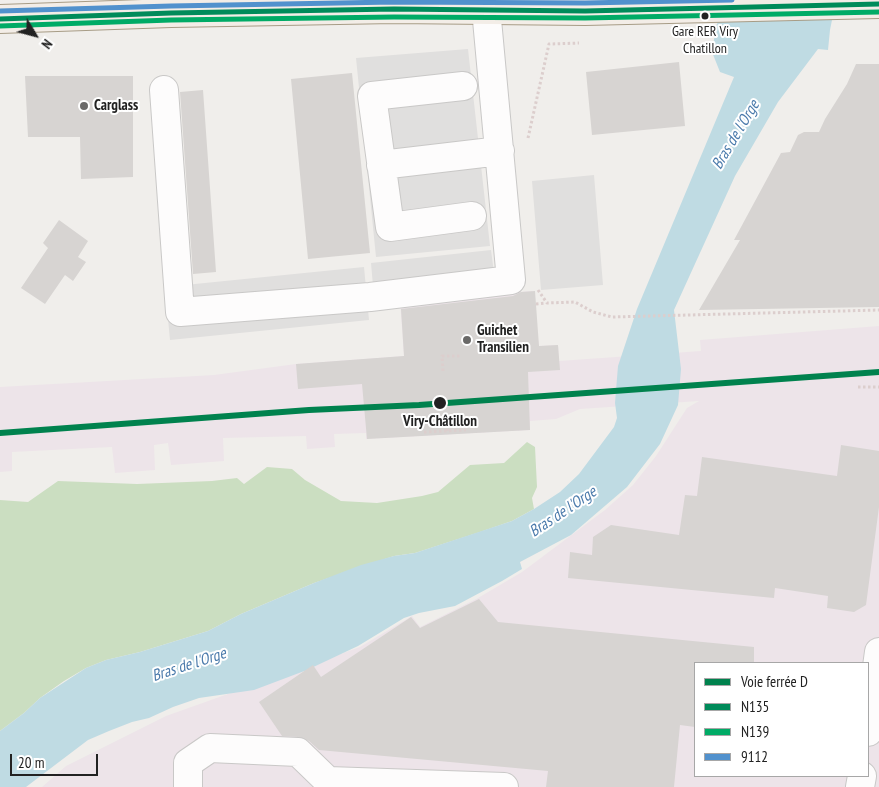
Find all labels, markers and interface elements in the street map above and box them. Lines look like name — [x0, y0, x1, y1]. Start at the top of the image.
north arrow — [10, 10, 60, 60]
marker: Gare RER Viry Chatillon — [700, 11, 710, 21]
place label: Gare RER Viry Chatillon — [672, 24, 738, 56]
text: N — [38, 36, 56, 52]
place label: Carglass — [94, 97, 138, 115]
water label: Bras de l'Orge — [708, 97, 764, 173]
marker: Carglass — [78, 100, 90, 112]
place label: Guichet Transilien — [477, 322, 529, 357]
marker: Guichet Transilien — [461, 334, 473, 346]
marker: Viry-Châtillon — [432, 395, 448, 411]
place label: Viry-Châtillon — [403, 413, 477, 431]
water label: Bras de l'Orge — [526, 483, 600, 541]
water label: Bras de l'Orge — [149, 644, 229, 686]
legend — [694, 662, 869, 777]
text: Voie ferrée D — [741, 672, 808, 691]
text: N135 — [741, 697, 769, 716]
text: N139 — [741, 722, 769, 741]
scale bar — [12, 744, 100, 776]
text: 9112 — [741, 747, 768, 766]
text: 20 m — [18, 753, 44, 772]

